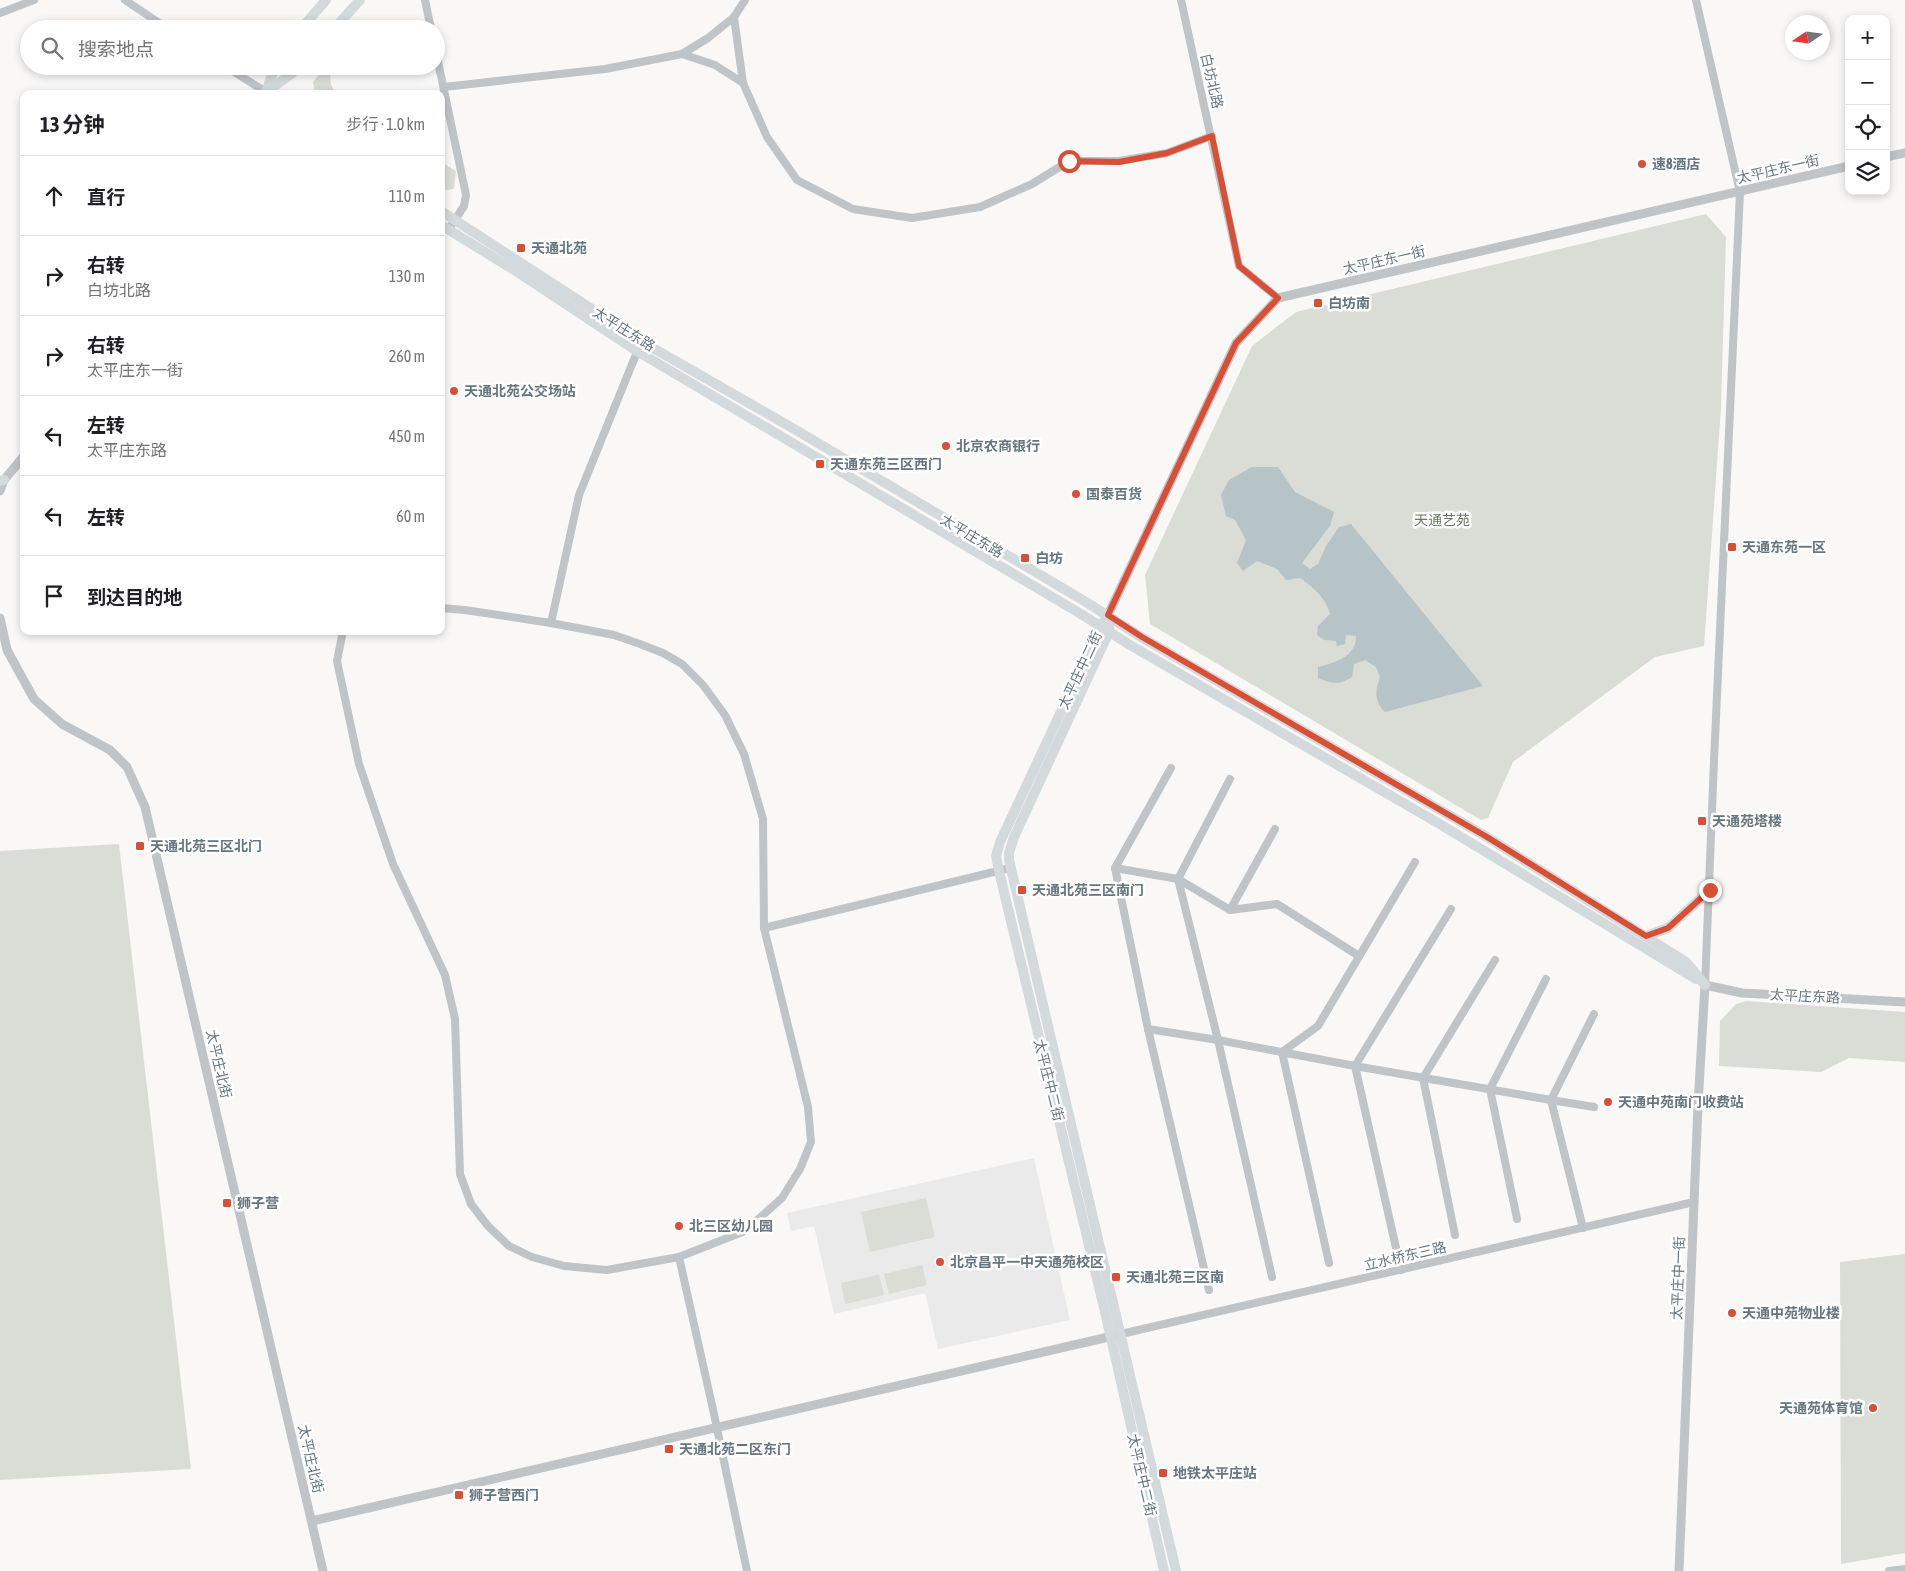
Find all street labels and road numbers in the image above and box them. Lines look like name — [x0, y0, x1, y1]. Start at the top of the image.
street label: 白坊北路 — [1198, 52, 1226, 110]
street label: 太平庄东一街 — [1735, 152, 1821, 186]
street label: 太平庄东一街 — [1341, 243, 1427, 277]
street label: 太平庄东路 — [590, 304, 658, 354]
street label: 太平庄东路 — [938, 511, 1006, 561]
street label: 太平庄中二街 — [1055, 629, 1105, 711]
street label: 太平庄东路 — [1770, 986, 1840, 1006]
street label: 太平庄北街 — [203, 1028, 235, 1100]
street label: 太平庄中二街 — [1031, 1037, 1067, 1123]
street label: 太平庄中一街 — [1669, 1236, 1687, 1320]
street label: 立水桥东三路 — [1362, 1239, 1448, 1273]
street label: 太平庄北街 — [295, 1423, 327, 1495]
street label: 太平庄中二街 — [1125, 1432, 1159, 1518]

